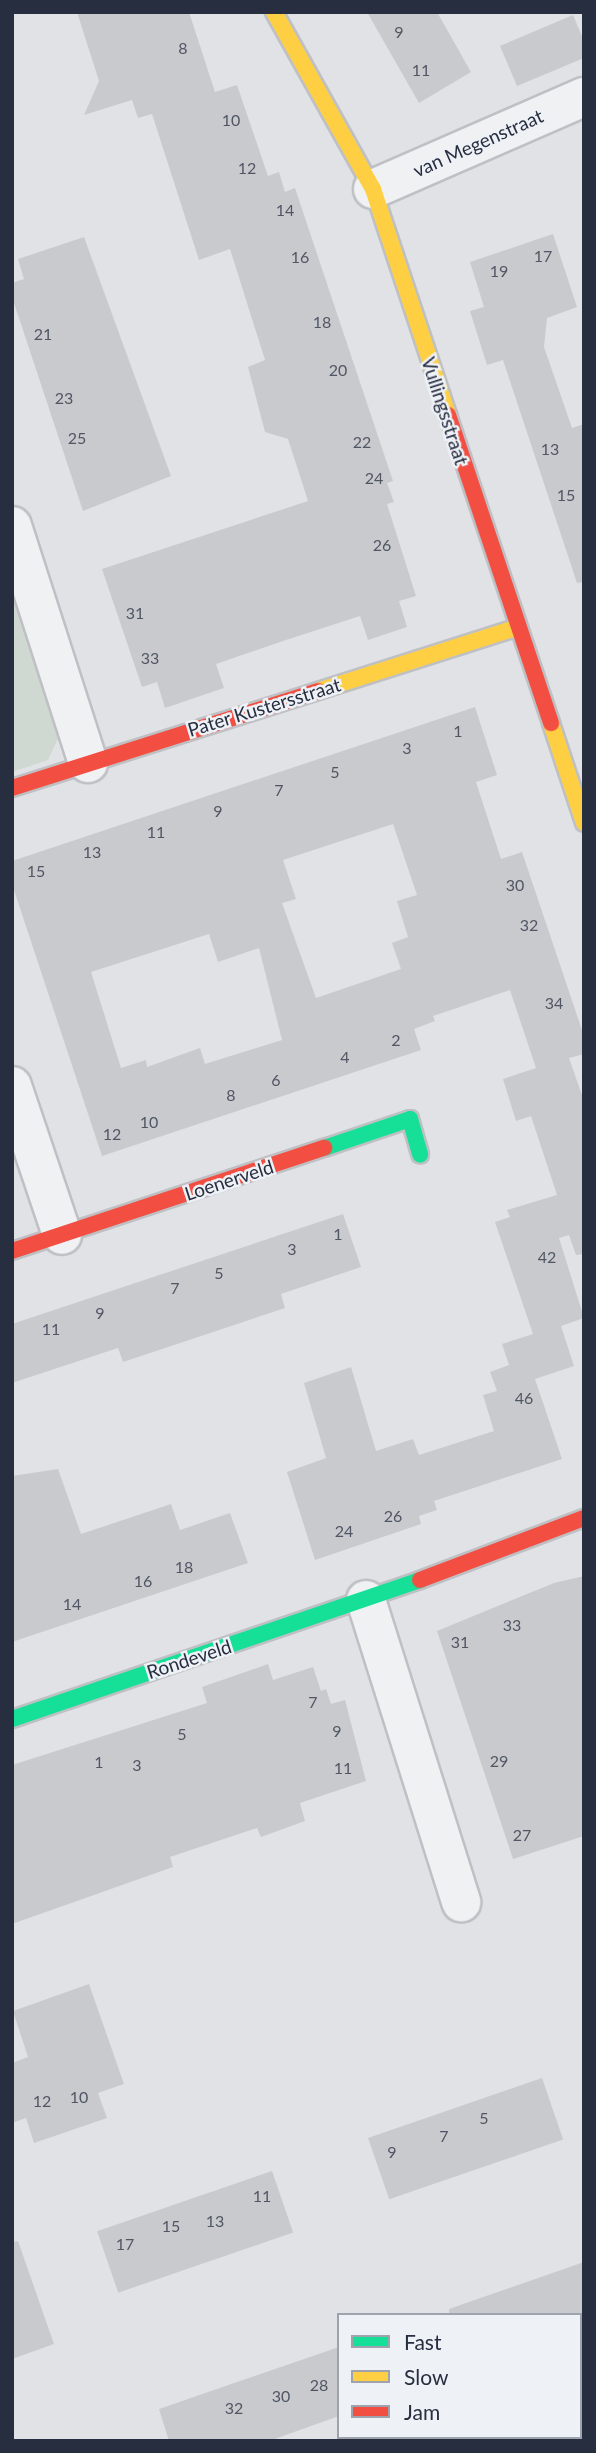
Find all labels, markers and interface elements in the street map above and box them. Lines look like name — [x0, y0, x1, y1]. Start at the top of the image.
house number: 9 — [394, 22, 404, 42]
house number: 8 — [178, 38, 188, 58]
house number: 11 — [412, 60, 430, 80]
street label: van Megenstraat — [410, 104, 546, 182]
house number: 10 — [222, 110, 240, 130]
house number: 12 — [238, 158, 256, 178]
house number: 14 — [276, 200, 294, 220]
house number: 17 — [534, 246, 552, 266]
house number: 16 — [291, 247, 309, 267]
house number: 19 — [490, 261, 508, 281]
house number: 18 — [313, 312, 331, 332]
house number: 21 — [34, 324, 52, 344]
street label: Vullingsstraat — [417, 354, 473, 468]
house number: 20 — [329, 360, 347, 380]
house number: 23 — [55, 388, 73, 408]
house number: 25 — [68, 428, 86, 448]
house number: 22 — [353, 432, 371, 452]
house number: 13 — [541, 439, 559, 459]
house number: 24 — [365, 468, 383, 488]
house number: 15 — [557, 485, 575, 505]
house number: 26 — [373, 535, 391, 555]
house number: 31 — [126, 603, 144, 623]
house number: 33 — [141, 648, 159, 668]
street label: Pater Kustersstraat — [185, 673, 343, 741]
house number: 1 — [453, 721, 463, 741]
house number: 3 — [402, 738, 412, 758]
house number: 5 — [330, 762, 340, 782]
house number: 7 — [274, 780, 284, 800]
house number: 9 — [213, 801, 223, 821]
house number: 11 — [147, 822, 165, 842]
house number: 13 — [83, 842, 101, 862]
house number: 15 — [27, 861, 45, 881]
house number: 30 — [506, 875, 524, 895]
house number: 32 — [520, 915, 538, 935]
house number: 34 — [545, 993, 563, 1013]
house number: 2 — [391, 1030, 401, 1050]
house number: 4 — [340, 1047, 350, 1067]
house number: 6 — [271, 1070, 281, 1090]
house number: 8 — [226, 1085, 236, 1105]
house number: 10 — [140, 1112, 158, 1132]
house number: 12 — [103, 1124, 121, 1144]
street label: Loenerveld — [182, 1155, 276, 1205]
house number: 1 — [333, 1224, 343, 1244]
house number: 3 — [287, 1239, 297, 1259]
house number: 42 — [538, 1247, 556, 1267]
house number: 5 — [214, 1263, 224, 1283]
house number: 7 — [170, 1278, 180, 1298]
house number: 9 — [95, 1303, 105, 1323]
house number: 11 — [42, 1319, 60, 1339]
house number: 46 — [515, 1388, 533, 1408]
house number: 26 — [384, 1506, 402, 1526]
house number: 24 — [335, 1521, 353, 1541]
house number: 18 — [175, 1557, 193, 1577]
house number: 16 — [134, 1571, 152, 1591]
house number: 14 — [63, 1594, 81, 1614]
house number: 33 — [503, 1615, 521, 1635]
house number: 31 — [451, 1632, 469, 1652]
street label: Rondeveld — [144, 1635, 234, 1683]
house number: 7 — [308, 1692, 318, 1712]
house number: 9 — [332, 1721, 342, 1741]
house number: 5 — [177, 1724, 187, 1744]
house number: 29 — [490, 1751, 508, 1771]
house number: 1 — [94, 1752, 104, 1772]
house number: 3 — [132, 1755, 142, 1775]
house number: 11 — [334, 1758, 352, 1778]
house number: 27 — [513, 1825, 531, 1845]
house number: 10 — [70, 2087, 88, 2107]
house number: 12 — [33, 2091, 51, 2111]
house number: 5 — [479, 2108, 489, 2128]
house number: 7 — [439, 2126, 449, 2146]
house number: 9 — [387, 2142, 397, 2162]
house number: 11 — [253, 2186, 271, 2206]
house number: 13 — [206, 2211, 224, 2231]
house number: 15 — [162, 2216, 180, 2236]
house number: 17 — [116, 2234, 134, 2254]
legend — [337, 2313, 582, 2439]
text: Fast — [404, 2329, 441, 2354]
text: Slow — [404, 2364, 448, 2389]
house number: 28 — [310, 2375, 328, 2395]
house number: 30 — [272, 2386, 290, 2406]
house number: 32 — [225, 2398, 243, 2418]
text: Jam — [404, 2399, 440, 2424]

